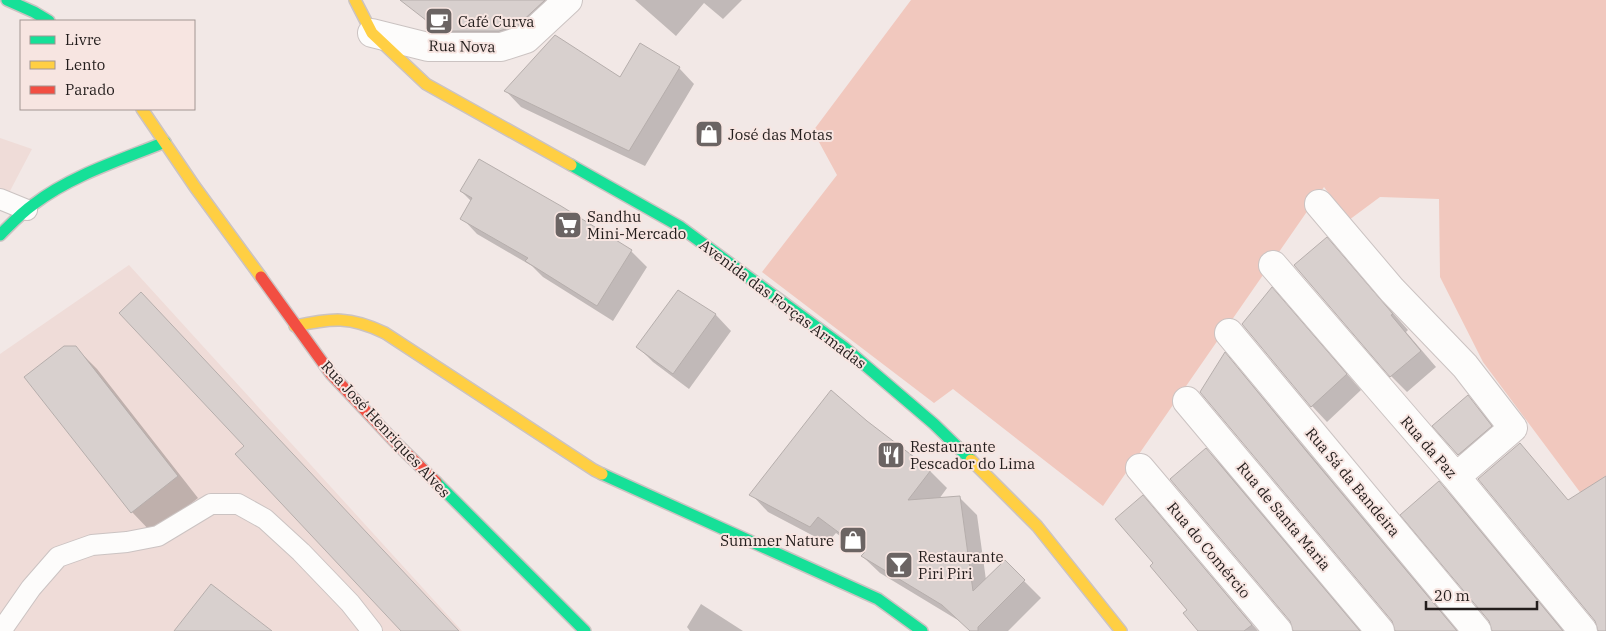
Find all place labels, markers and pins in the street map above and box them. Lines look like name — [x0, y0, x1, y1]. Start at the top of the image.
cafe icon: Café Curva — [424, 6, 454, 36]
place label: Café Curva — [458, 12, 534, 31]
shop icon: José das Motas — [694, 119, 724, 149]
place label: José das Motas — [728, 125, 832, 144]
place label: Sandhu Mini-Mercado — [587, 207, 686, 243]
supermarket icon: Sandhu Mini-Mercado — [553, 210, 583, 240]
place label: Restaurante Pescador do Lima — [910, 437, 1035, 473]
restaurant icon: Restaurante Pescador do Lima — [876, 440, 906, 470]
shop icon: Summer Nature — [838, 525, 868, 555]
place label: Summer Nature — [720, 531, 834, 550]
place label: Restaurante Piri Piri — [918, 547, 1004, 583]
bar icon: Restaurante Piri Piri — [884, 550, 914, 580]

